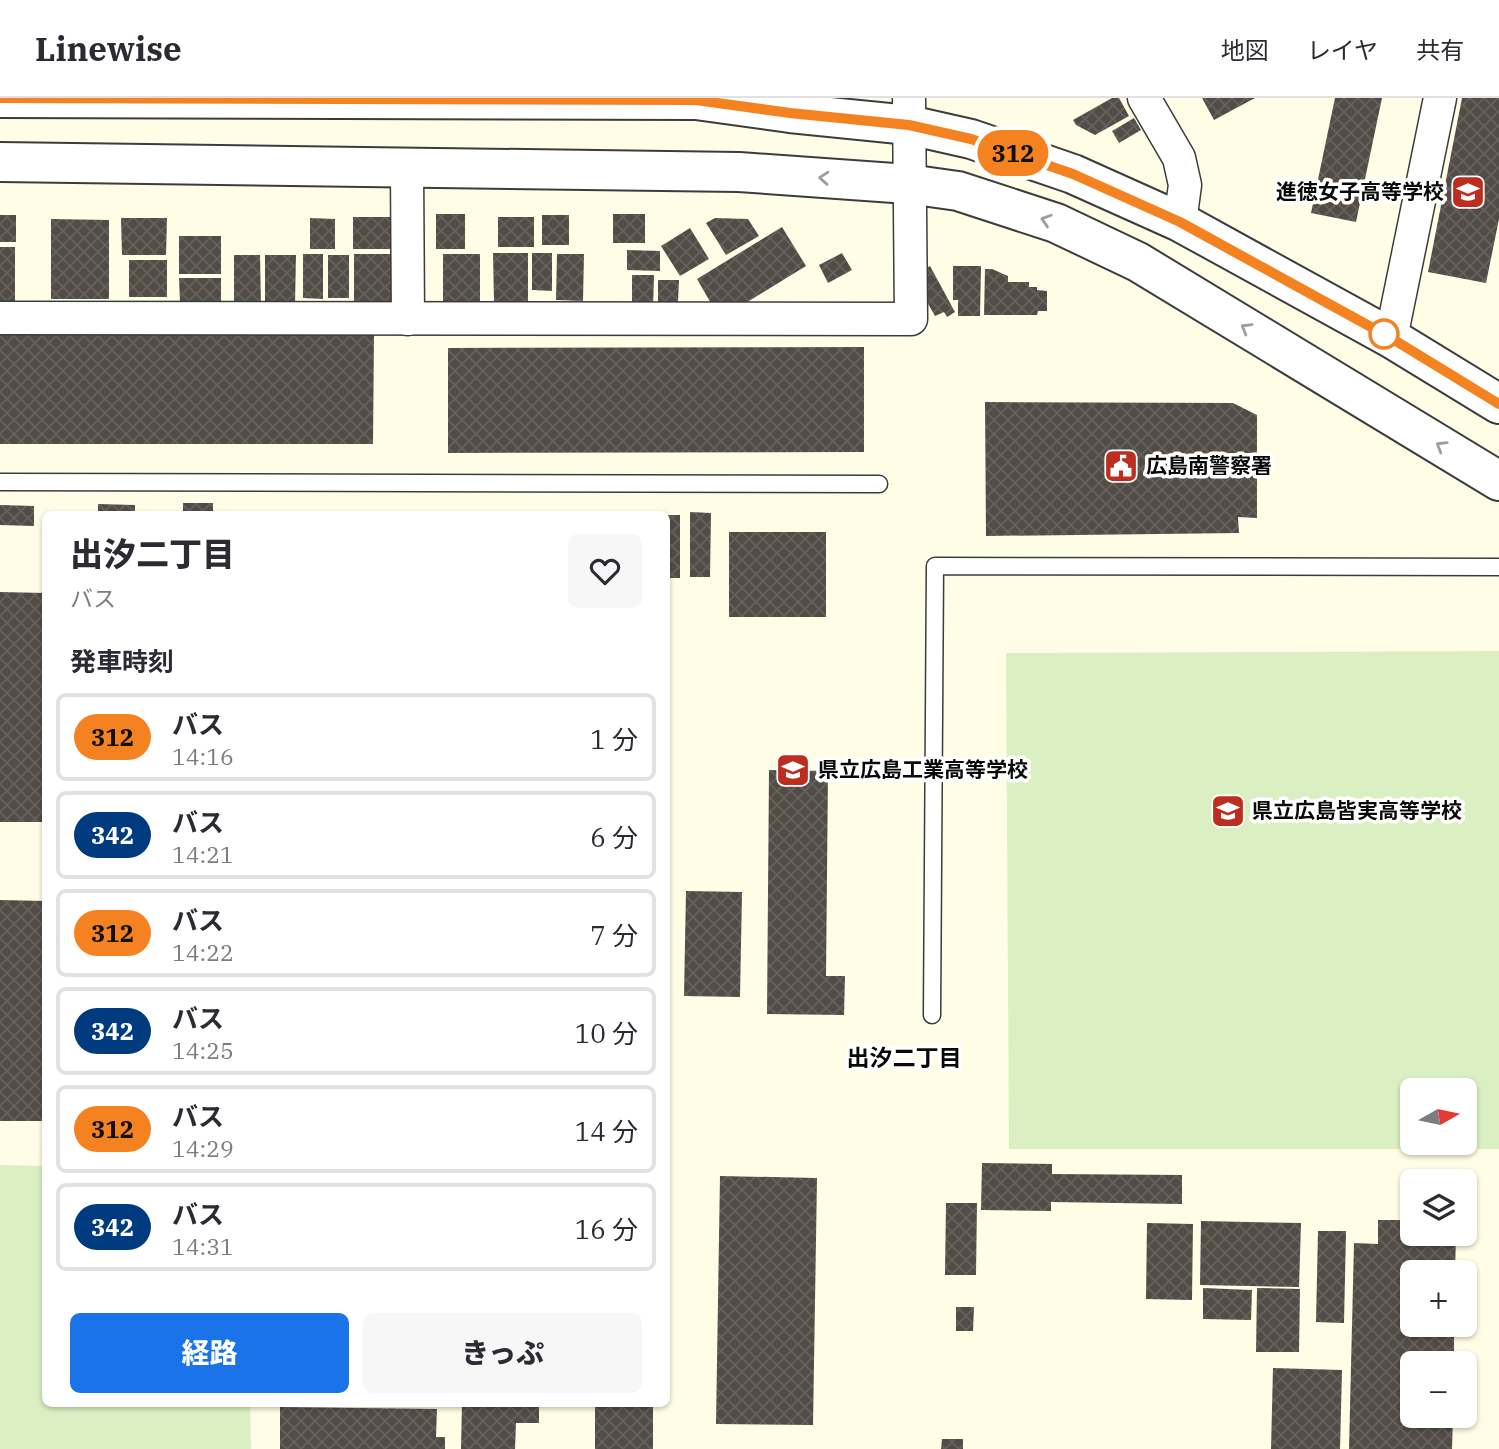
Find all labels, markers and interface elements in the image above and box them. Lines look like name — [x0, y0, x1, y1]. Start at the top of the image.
text: Linewise — [35, 27, 182, 70]
text: 地図 — [1221, 34, 1269, 66]
text: レイヤ — [1307, 34, 1378, 66]
text: 共有 — [1416, 34, 1464, 66]
line badge: 312 — [973, 130, 1053, 176]
text: 312 — [991, 137, 1035, 169]
one-way arrow — [818, 171, 829, 186]
school or university icon: 進徳女子高等学校 — [1449, 173, 1487, 211]
place label: 進徳女子高等学校 — [1276, 177, 1444, 205]
one-way arrow — [1041, 214, 1053, 228]
unlabelled marker — [1369, 319, 1399, 349]
one-way arrow — [1241, 323, 1254, 336]
one-way arrow — [1435, 441, 1448, 454]
public building icon: 広島南警察署 — [1102, 447, 1140, 485]
place label: 広島南警察署 — [1146, 451, 1272, 479]
text: 出汐二丁目 — [70, 532, 235, 575]
button: heart — [568, 534, 642, 608]
text: バス — [70, 583, 116, 613]
text: 発車時刻 — [70, 644, 174, 678]
text: バス — [172, 707, 224, 741]
text: 312 — [91, 721, 134, 753]
text: 1 分 — [590, 722, 638, 756]
text: 14:16 — [172, 741, 234, 771]
school or university icon: 県立広島工業高等学校 — [774, 751, 812, 789]
place label: 県立広島工業高等学校 — [818, 755, 1028, 783]
school or university icon: 県立広島皆実高等学校 — [1209, 792, 1247, 830]
place label: 県立広島皆実高等学校 — [1252, 796, 1462, 824]
text: バス — [172, 805, 224, 839]
text: 342 — [91, 819, 134, 851]
text: 6 分 — [590, 820, 638, 854]
text: 14:21 — [172, 839, 234, 869]
text: バス — [172, 903, 224, 937]
text: 312 — [91, 917, 134, 949]
text: 7 分 — [590, 918, 638, 952]
text: 14:22 — [172, 937, 234, 967]
text: バス — [172, 1001, 224, 1035]
text: 342 — [91, 1015, 134, 1047]
text: 10 分 — [575, 1016, 638, 1050]
text: 14:25 — [172, 1035, 234, 1065]
district label: 出汐二丁目 — [847, 1042, 962, 1072]
north arrow — [1400, 1078, 1477, 1155]
map controls — [1400, 1078, 1477, 1428]
text: バス — [172, 1099, 224, 1133]
text: 312 — [91, 1113, 134, 1145]
text: 14 分 — [575, 1114, 638, 1148]
text: 14:29 — [172, 1133, 234, 1163]
button: layers — [1400, 1169, 1477, 1246]
text: バス — [172, 1197, 224, 1231]
text: 342 — [91, 1211, 134, 1243]
text: 16 分 — [575, 1212, 638, 1246]
text: 14:31 — [172, 1231, 234, 1261]
button: + — [1400, 1260, 1477, 1337]
button: 経路 — [70, 1313, 349, 1393]
button: きっぷ — [363, 1313, 642, 1393]
button: − — [1400, 1351, 1477, 1428]

